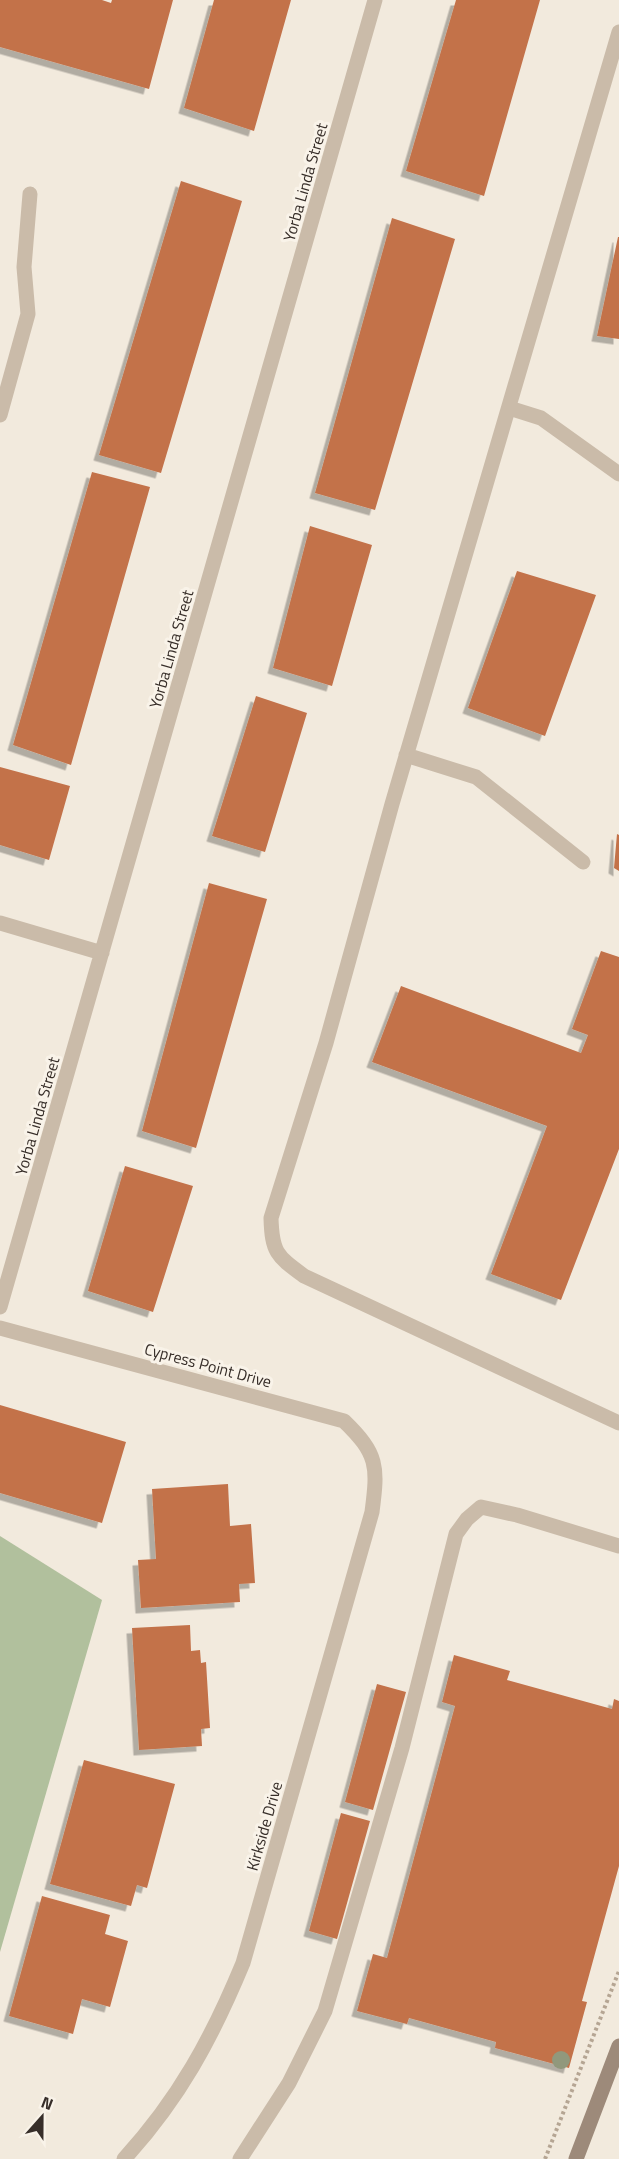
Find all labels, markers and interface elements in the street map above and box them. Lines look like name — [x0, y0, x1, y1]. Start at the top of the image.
street label: Yorba Linda Street — [277, 119, 334, 244]
street label: Yorba Linda Street — [143, 586, 200, 711]
street label: Yorba Linda Street — [9, 1053, 66, 1178]
street label: Cypress Point Drive — [142, 1337, 274, 1393]
street label: Kirkside Drive — [240, 1779, 288, 1873]
north arrow — [12, 2087, 72, 2147]
text: N — [38, 2090, 57, 2116]

